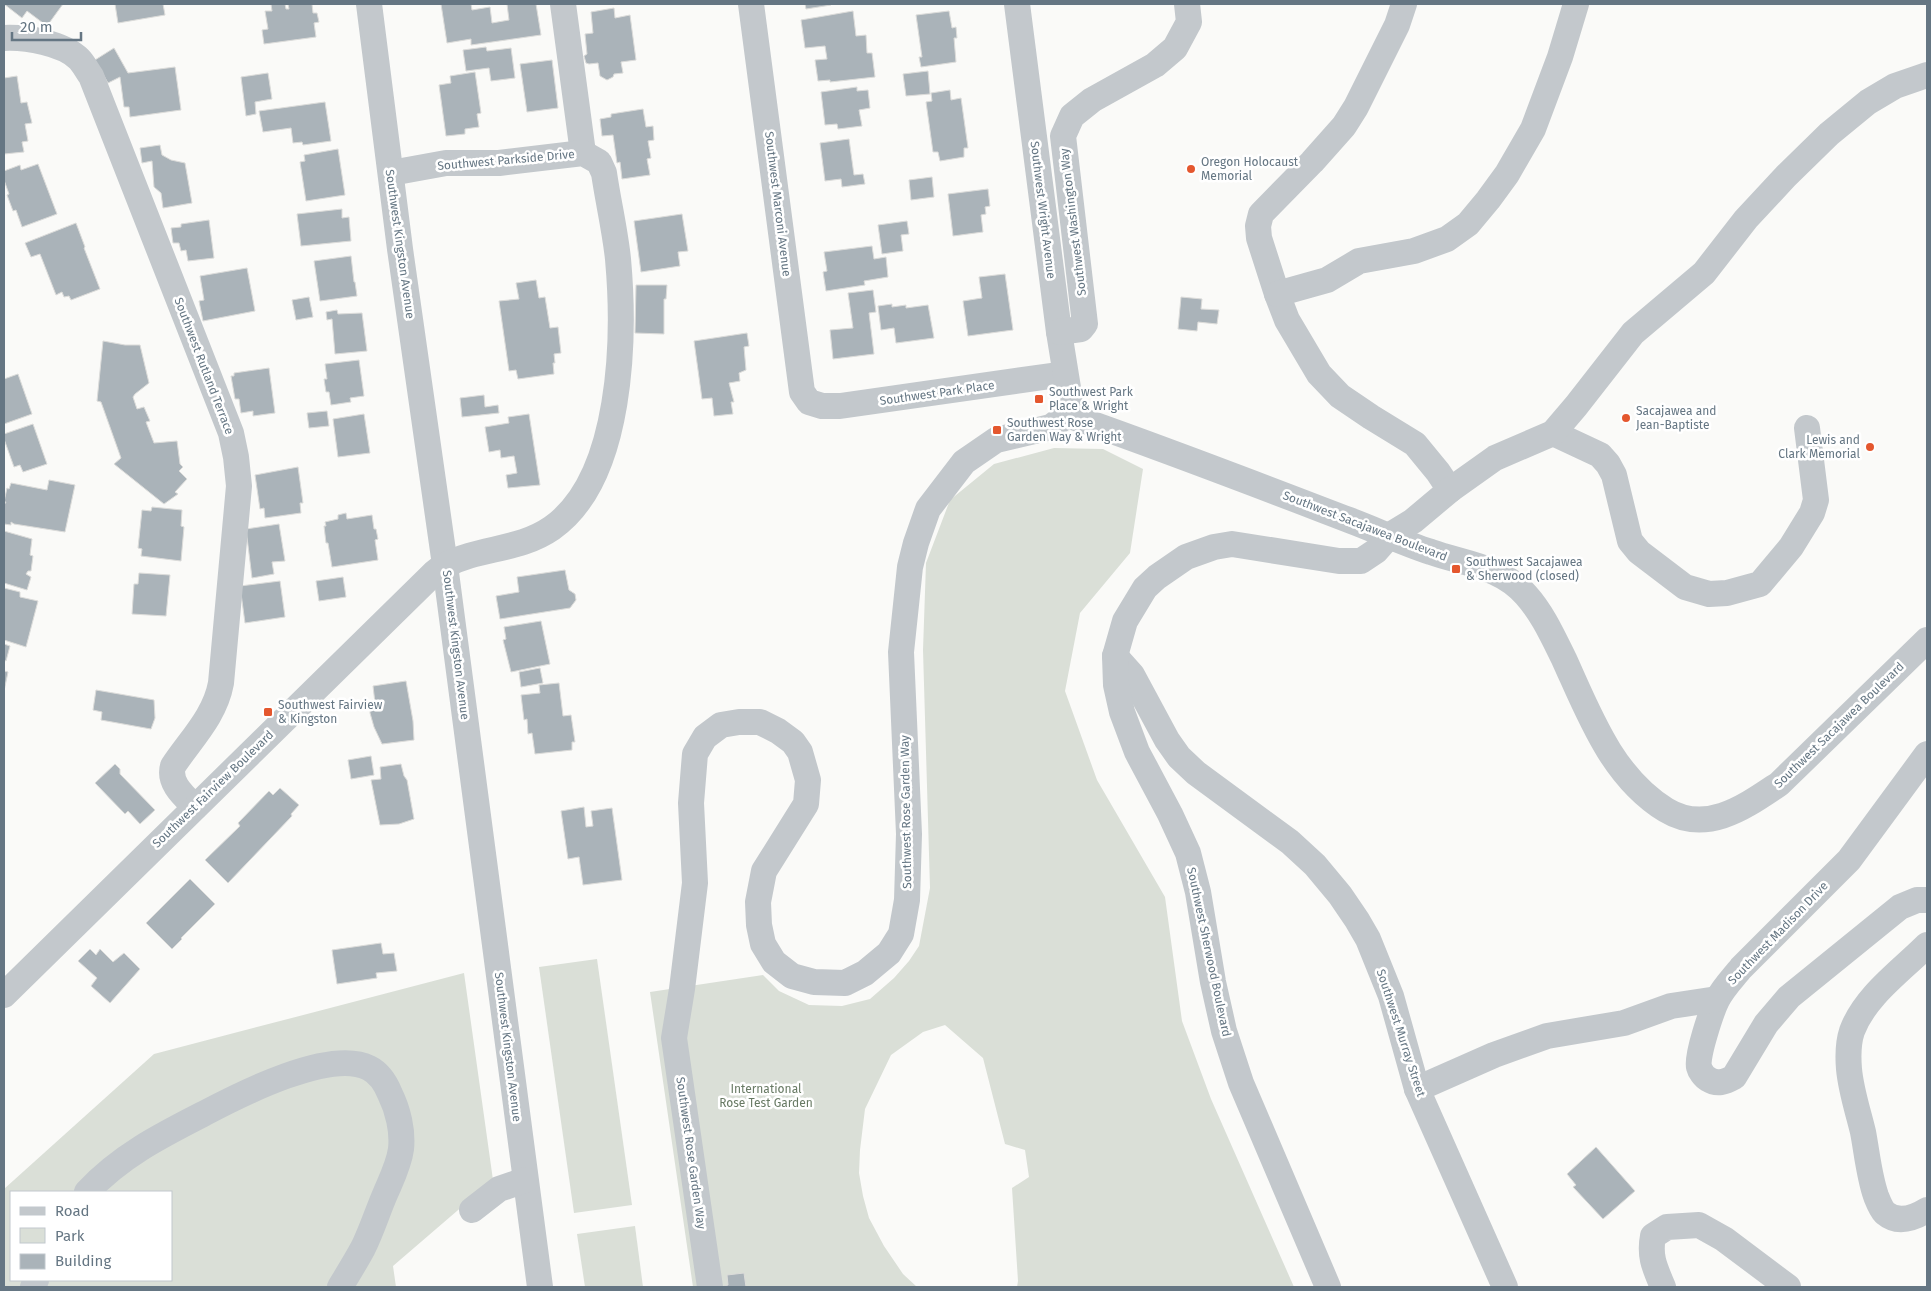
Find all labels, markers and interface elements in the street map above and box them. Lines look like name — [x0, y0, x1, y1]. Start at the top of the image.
scale bar — [12, 10, 81, 42]
text: 20 m — [20, 18, 53, 36]
street label: Southwest Marconi Avenue — [762, 131, 794, 277]
street label: Southwest Wright Avenue — [1028, 140, 1058, 280]
street label: Southwest Parkside Drive — [437, 147, 575, 173]
street label: Southwest Washington Way — [1057, 147, 1089, 297]
place label: Oregon Holocaust Memorial — [1201, 155, 1299, 183]
marker: Oregon Holocaust Memorial — [1185, 163, 1197, 175]
street label: Southwest Kingston Avenue — [383, 168, 417, 320]
street label: Southwest Rutland Terrace — [171, 296, 237, 436]
street label: Southwest Park Place — [879, 378, 995, 408]
place label: Southwest Park Place & Wright — [1049, 385, 1134, 413]
marker: Southwest Park Place & Wright — [1033, 393, 1045, 405]
place label: Sacajawea and Jean-Baptiste — [1636, 404, 1716, 432]
marker: Sacajawea and Jean-Baptiste — [1620, 412, 1632, 424]
place label: Southwest Rose Garden Way & Wright — [1007, 416, 1122, 444]
marker: Southwest Rose Garden Way & Wright — [991, 424, 1003, 436]
place label: Lewis and Clark Memorial — [1778, 433, 1860, 461]
marker: Lewis and Clark Memorial — [1864, 441, 1876, 453]
street label: Southwest Sacajawea Boulevard — [1281, 488, 1449, 564]
place label: Southwest Sacajawea & Sherwood (closed) — [1466, 555, 1583, 583]
marker: Southwest Sacajawea & Sherwood (closed) — [1450, 563, 1462, 575]
street label: Southwest Kingston Avenue — [440, 569, 472, 721]
street label: Southwest Sacajawea Boulevard — [1771, 659, 1907, 791]
place label: Southwest Fairview & Kingston — [278, 698, 383, 726]
marker: Southwest Fairview & Kingston — [262, 706, 274, 718]
street label: Southwest Fairview Boulevard — [150, 728, 276, 850]
street label: Southwest Rose Garden Way — [898, 735, 914, 889]
street label: Southwest Sherwood Boulevard — [1184, 866, 1234, 1038]
street label: Southwest Madison Drive — [1725, 879, 1831, 987]
street label: Southwest Murray Street — [1374, 967, 1428, 1099]
street label: Southwest Kingston Avenue — [492, 971, 524, 1123]
street label: Southwest Rose Garden Way — [673, 1076, 709, 1230]
park label: International Rose Test Garden — [719, 1082, 813, 1110]
legend — [10, 1191, 172, 1281]
text: Road — [55, 1202, 90, 1220]
text: Park — [55, 1227, 85, 1245]
text: Building — [55, 1252, 111, 1270]

